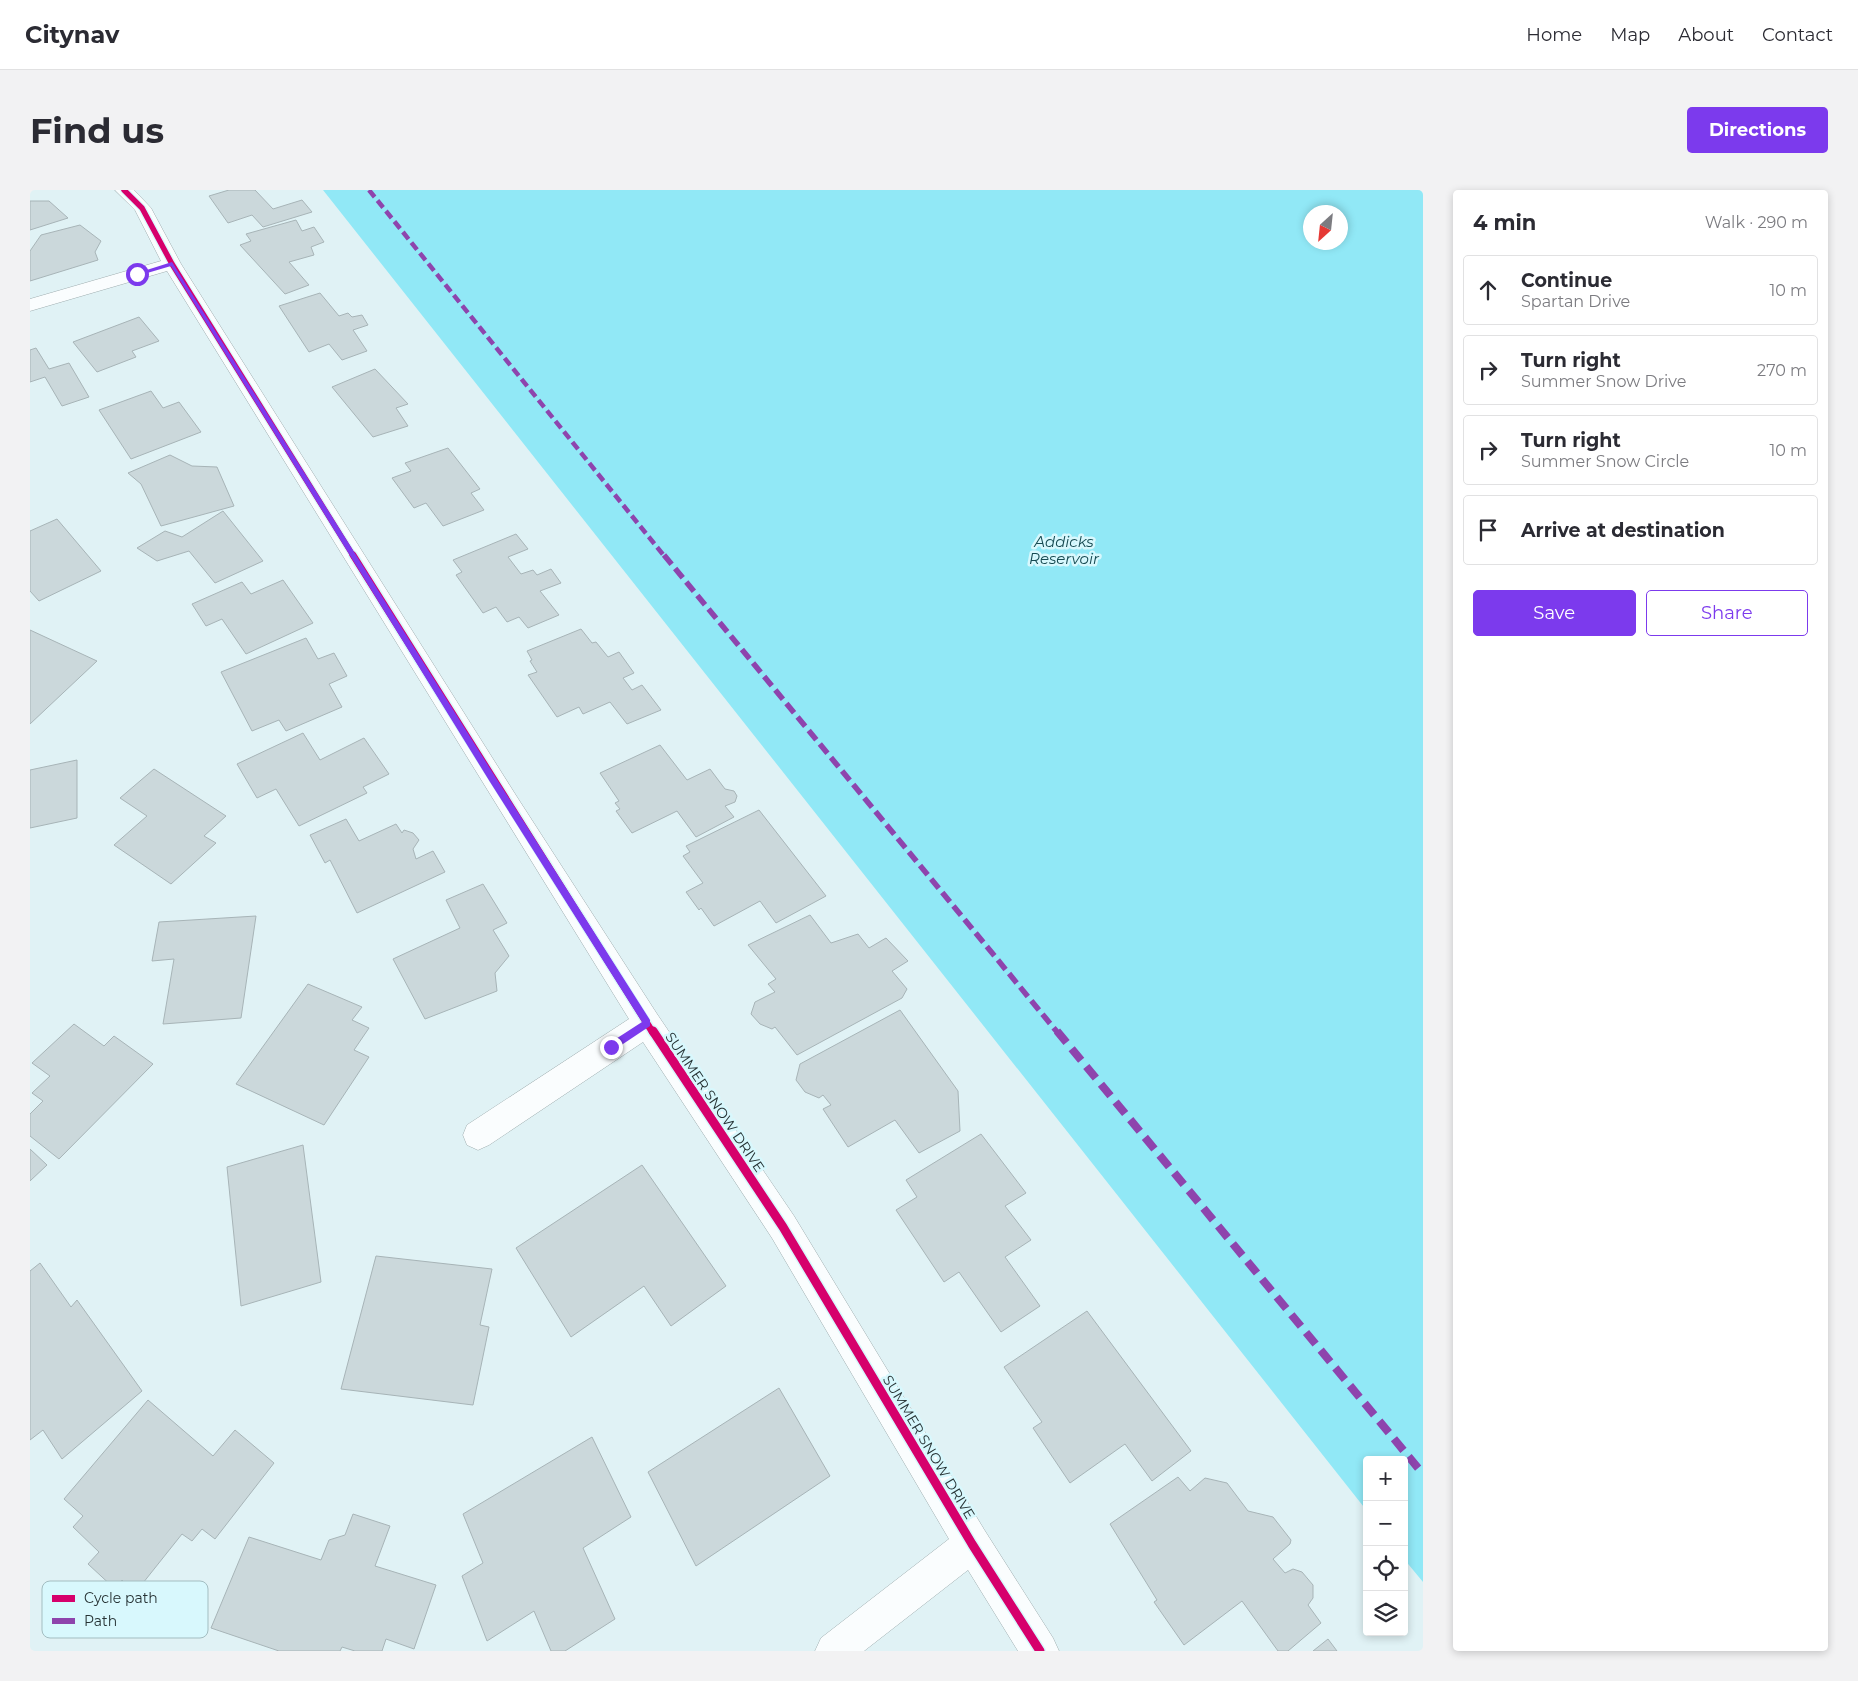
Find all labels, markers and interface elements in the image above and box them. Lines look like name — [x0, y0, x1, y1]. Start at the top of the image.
text: Citynav — [25, 20, 119, 49]
text: Home — [1526, 24, 1582, 46]
text: Map — [1610, 24, 1650, 46]
text: About — [1678, 24, 1734, 46]
text: Contact — [1762, 24, 1833, 46]
button: Directions — [1687, 107, 1828, 153]
text: Find us — [30, 109, 164, 152]
north arrow — [1303, 205, 1348, 250]
text: 4 min — [1473, 210, 1536, 235]
text: Walk · 290 m — [1705, 213, 1808, 232]
route start — [126, 263, 149, 286]
text: Continue — [1521, 269, 1612, 292]
icon: ahead — [1474, 276, 1502, 304]
text: 10 m — [1769, 281, 1807, 300]
text: Spartan Drive — [1521, 292, 1630, 311]
text: Turn right — [1521, 349, 1621, 372]
icon: right — [1474, 356, 1502, 384]
text: 270 m — [1757, 361, 1807, 380]
text: Summer Snow Drive — [1521, 372, 1686, 391]
text: Turn right — [1521, 429, 1621, 452]
icon: right — [1474, 436, 1502, 464]
text: 10 m — [1769, 441, 1807, 460]
text: Summer Snow Circle — [1521, 452, 1689, 471]
icon: arrive — [1474, 516, 1502, 544]
text: Arrive at destination — [1521, 519, 1725, 542]
water label: Addicks Reservoir — [1029, 532, 1100, 568]
button: Save — [1473, 590, 1636, 636]
button: Share — [1646, 590, 1808, 636]
street label: SUMMER SNOW DRIVE — [661, 1029, 769, 1175]
route end — [600, 1036, 623, 1059]
street label: SUMMER SNOW DRIVE — [879, 1372, 979, 1522]
map controls — [1363, 1456, 1408, 1636]
button: + — [1363, 1456, 1408, 1501]
button: − — [1363, 1501, 1408, 1546]
button: locate — [1363, 1546, 1408, 1591]
legend — [42, 1581, 208, 1638]
text: Cycle path — [84, 1589, 158, 1607]
button: layers — [1363, 1591, 1408, 1636]
text: Path — [84, 1612, 117, 1630]

